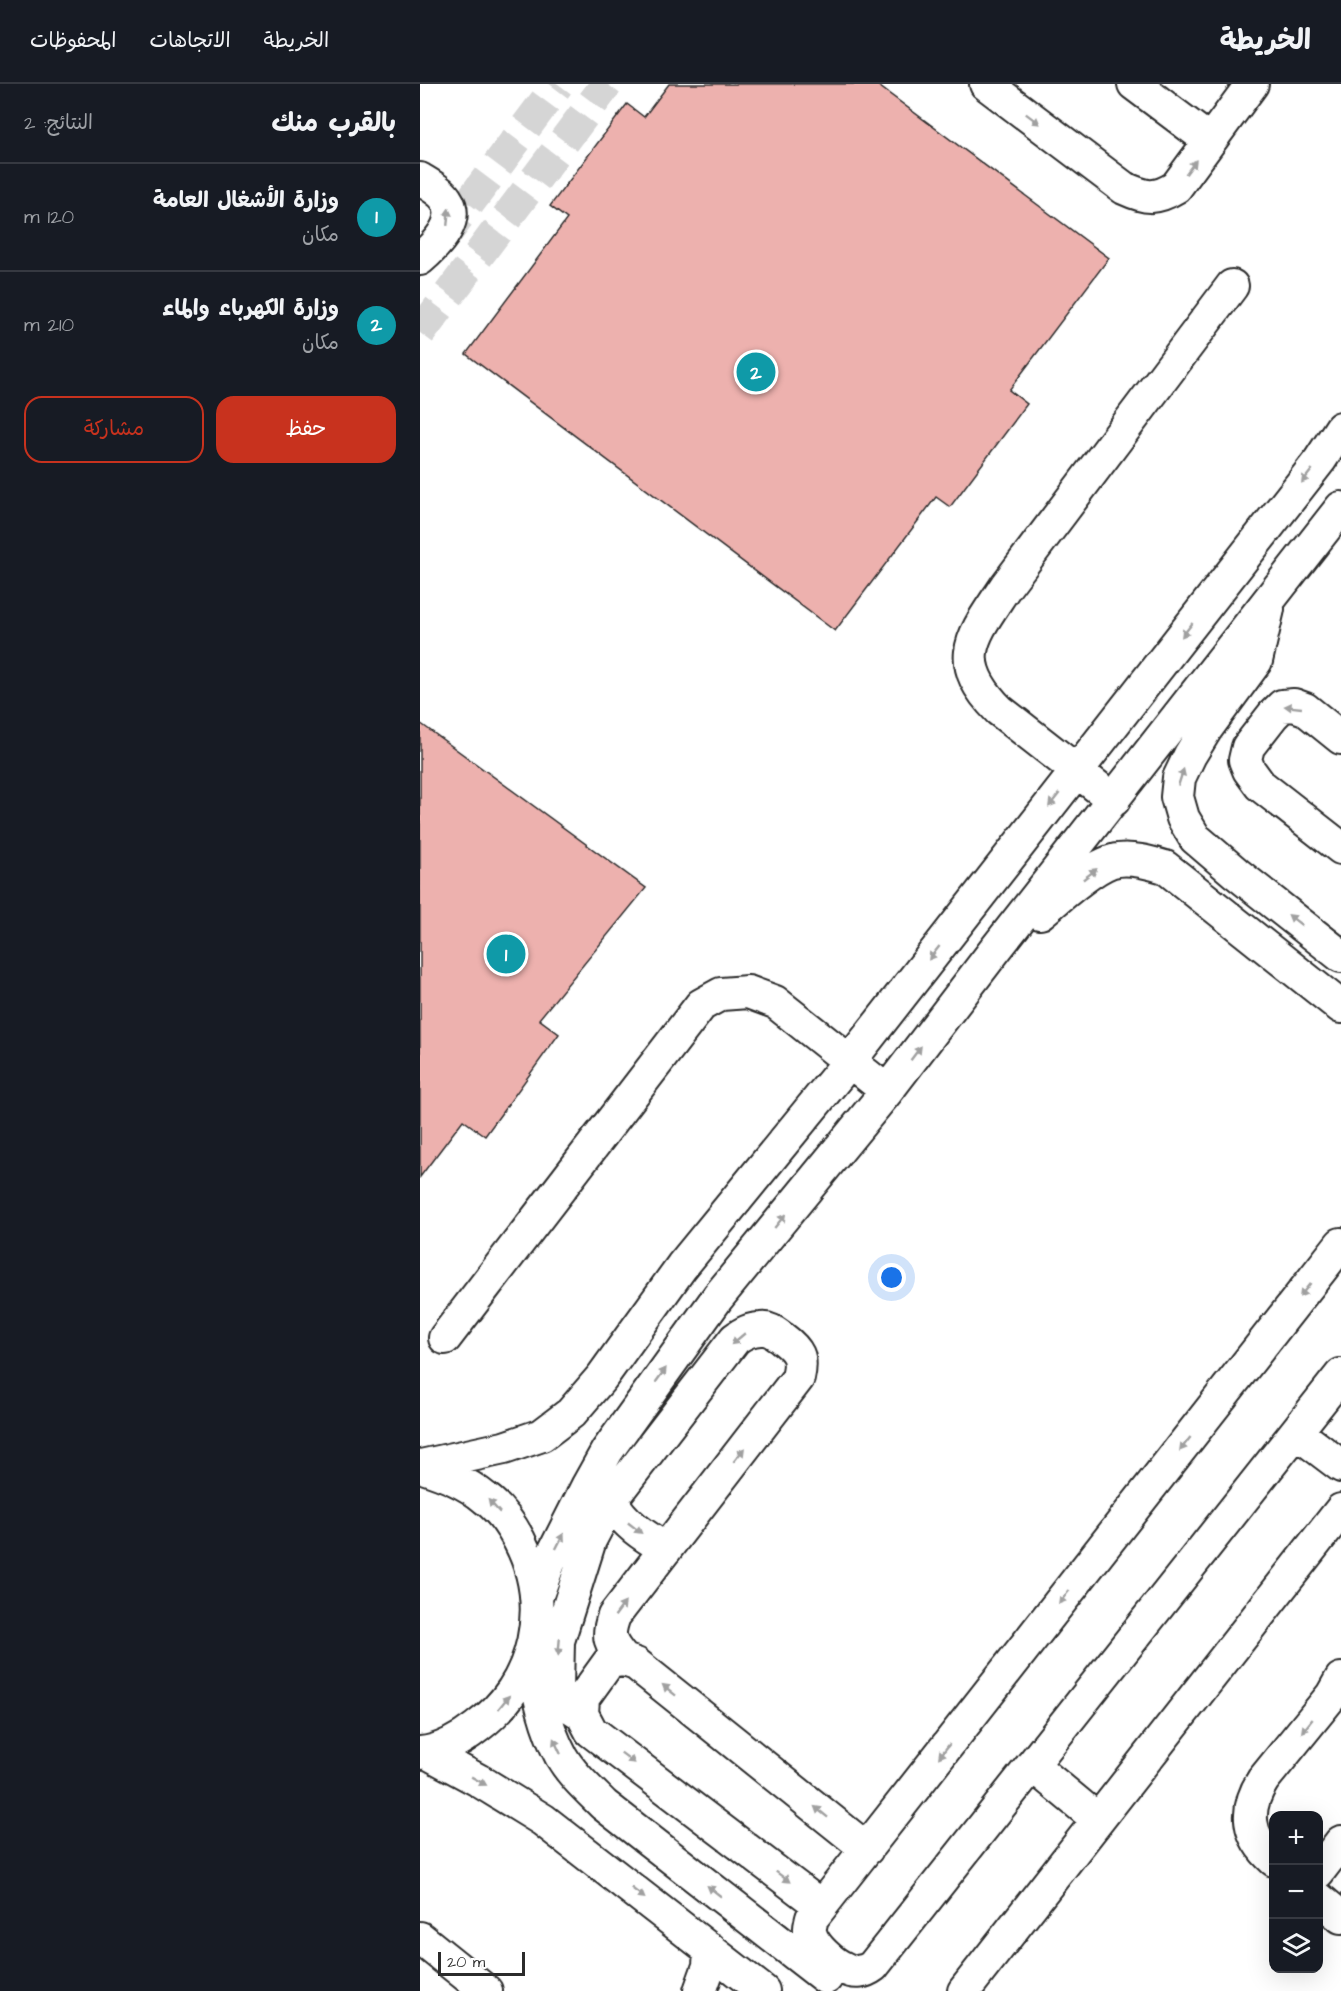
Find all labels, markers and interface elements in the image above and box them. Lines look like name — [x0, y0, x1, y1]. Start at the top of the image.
text: الخريطة — [1220, 21, 1311, 60]
text: المحفوظات — [30, 26, 116, 55]
text: الاتجاهات — [149, 26, 231, 55]
text: الخريطة — [264, 26, 329, 55]
text: بالقرب منك — [272, 105, 396, 141]
text: النتائج: 2 — [24, 109, 93, 137]
one-way arrow — [1025, 113, 1041, 126]
one-way arrow — [1184, 160, 1196, 175]
text: وزارة الأشغال العامة — [153, 185, 339, 216]
text: 120 m — [24, 203, 74, 231]
text: 1 — [375, 203, 378, 231]
one-way arrow — [443, 208, 453, 227]
text: مكان — [302, 221, 339, 249]
text: وزارة الكهرباء والماء — [162, 293, 339, 324]
text: 210 m — [24, 311, 74, 339]
text: 2 — [371, 311, 382, 339]
text: مكان — [302, 329, 339, 357]
pin: 2 — [736, 350, 776, 394]
button: مشاركة — [24, 396, 204, 463]
button: حفظ — [216, 396, 396, 463]
one-way arrow — [1301, 468, 1314, 484]
one-way arrow — [1181, 622, 1194, 638]
one-way arrow — [1284, 702, 1303, 712]
one-way arrow — [1177, 768, 1186, 786]
one-way arrow — [1048, 792, 1061, 808]
one-way arrow — [1082, 867, 1098, 880]
one-way arrow — [1287, 913, 1303, 926]
pin: 1 — [486, 932, 526, 976]
one-way arrow — [929, 946, 941, 961]
one-way arrow — [910, 1045, 922, 1061]
one-way arrow — [774, 1213, 787, 1229]
your location — [877, 1263, 906, 1292]
one-way arrow — [1299, 1283, 1311, 1298]
one-way arrow — [730, 1332, 746, 1345]
one-way arrow — [655, 1368, 667, 1384]
one-way arrow — [1178, 1436, 1191, 1452]
one-way arrow — [732, 1447, 744, 1462]
one-way arrow — [488, 1499, 501, 1514]
one-way arrow — [627, 1522, 643, 1535]
one-way arrow — [555, 1533, 564, 1550]
one-way arrow — [1058, 1589, 1071, 1605]
one-way arrow — [614, 1602, 626, 1618]
one-way arrow — [554, 1638, 564, 1657]
one-way arrow — [662, 1684, 677, 1697]
one-way arrow — [497, 1694, 510, 1710]
one-way arrow — [1300, 1718, 1313, 1734]
one-way arrow — [552, 1738, 561, 1755]
one-way arrow — [938, 1743, 950, 1758]
one-way arrow — [620, 1752, 635, 1764]
one-way arrow — [471, 1776, 488, 1786]
one-way arrow — [814, 1806, 829, 1819]
map controls — [1269, 1811, 1323, 1973]
button: + — [1269, 1811, 1323, 1865]
button: − — [1269, 1865, 1323, 1919]
one-way arrow — [775, 1870, 790, 1882]
one-way arrow — [707, 1885, 722, 1897]
one-way arrow — [630, 1887, 646, 1900]
button: layers — [1269, 1919, 1323, 1973]
scale bar — [438, 1949, 525, 1976]
text: 20 m — [447, 1951, 485, 1973]

